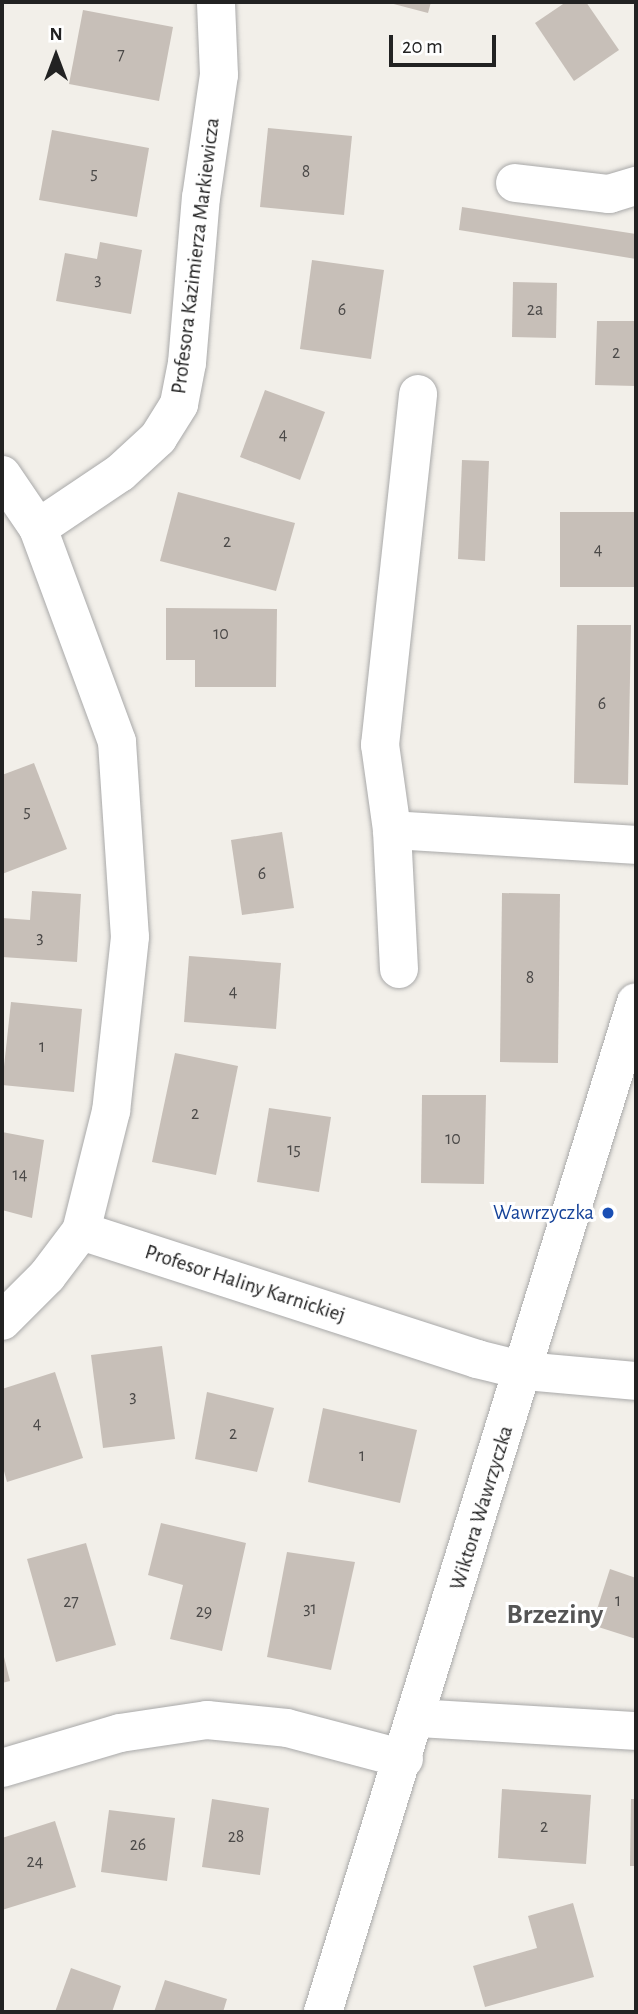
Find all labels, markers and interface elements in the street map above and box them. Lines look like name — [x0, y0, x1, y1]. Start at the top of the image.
north arrow — [21, 21, 91, 91]
scale bar — [393, 21, 500, 65]
text: N — [49, 25, 63, 44]
text: 20 m — [402, 36, 443, 57]
house number: 7 — [117, 44, 125, 66]
street label: Profesora Kazimierza Markiewicza — [167, 116, 225, 396]
house number: 8 — [302, 161, 310, 183]
house number: 5 — [90, 163, 98, 185]
house number: 3 — [94, 269, 102, 291]
house number: 6 — [338, 299, 346, 321]
house number: 2a — [527, 299, 543, 321]
house number: 2 — [612, 342, 620, 364]
house number: 4 — [279, 424, 287, 446]
house number: 2 — [223, 531, 231, 553]
house number: 4 — [594, 539, 602, 561]
house number: 10 — [213, 623, 229, 645]
house number: 6 — [598, 693, 606, 715]
house number: 5 — [23, 801, 31, 823]
house number: 6 — [258, 863, 266, 885]
house number: 3 — [36, 927, 44, 949]
house number: 8 — [526, 967, 534, 989]
house number: 4 — [229, 981, 237, 1003]
house number: 1 — [39, 1036, 45, 1058]
house number: 2 — [191, 1103, 199, 1125]
house number: 10 — [445, 1128, 461, 1150]
house number: 15 — [287, 1139, 301, 1161]
house number: 14 — [13, 1164, 27, 1186]
place label: Wawrzyczka — [493, 1200, 594, 1226]
marker: Wawrzyczka — [600, 1205, 616, 1221]
street label: Profesor Haliny Karnickiej — [142, 1240, 348, 1328]
house number: 3 — [129, 1386, 137, 1408]
house number: 4 — [33, 1413, 41, 1435]
house number: 2 — [229, 1423, 237, 1445]
street label: Wiktora Wawrzyczka — [445, 1423, 519, 1593]
house number: 1 — [359, 1445, 365, 1467]
house number: 1 — [615, 1590, 621, 1612]
house number: 27 — [63, 1591, 79, 1613]
house number: 31 — [303, 1598, 317, 1620]
district label: Brzeziny — [507, 1598, 603, 1632]
house number: 29 — [196, 1601, 212, 1623]
house number: 2 — [540, 1816, 548, 1838]
house number: 28 — [228, 1826, 244, 1848]
house number: 26 — [130, 1834, 146, 1856]
house number: 24 — [27, 1851, 43, 1873]

